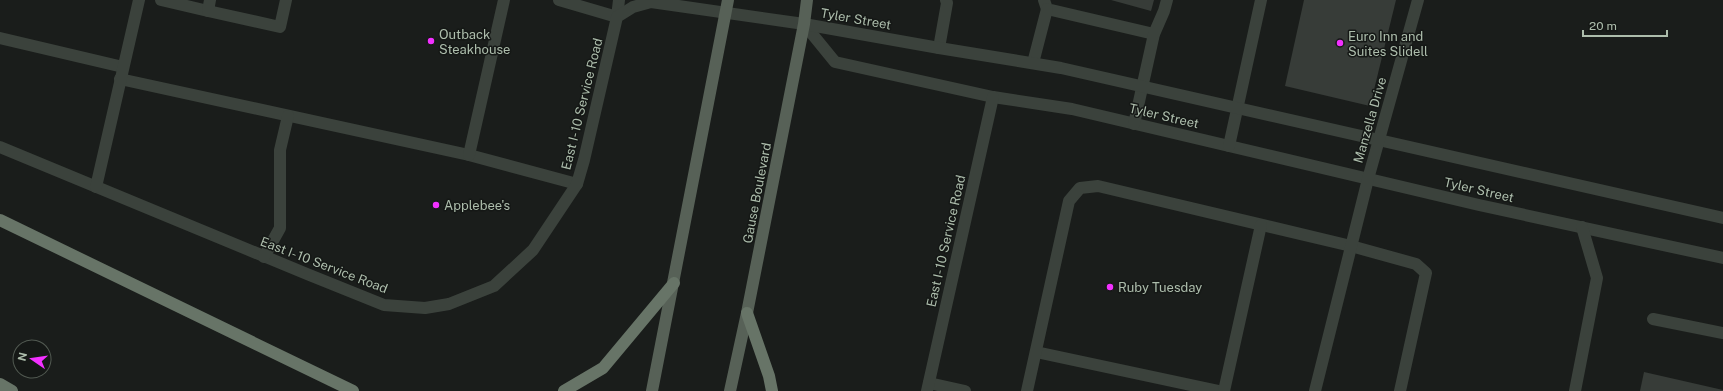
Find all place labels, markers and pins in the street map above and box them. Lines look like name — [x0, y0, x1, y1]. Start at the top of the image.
place label: Outback Steakhouse — [439, 27, 510, 57]
place label: Euro Inn and Suites Slidell — [1348, 29, 1428, 59]
marker: Outback Steakhouse — [426, 36, 436, 46]
marker: Euro Inn and Suites Slidell — [1335, 38, 1345, 48]
place label: Applebee's — [444, 198, 510, 213]
marker: Applebee's — [431, 200, 441, 210]
place label: Ruby Tuesday — [1118, 280, 1202, 295]
marker: Ruby Tuesday — [1105, 282, 1115, 292]

